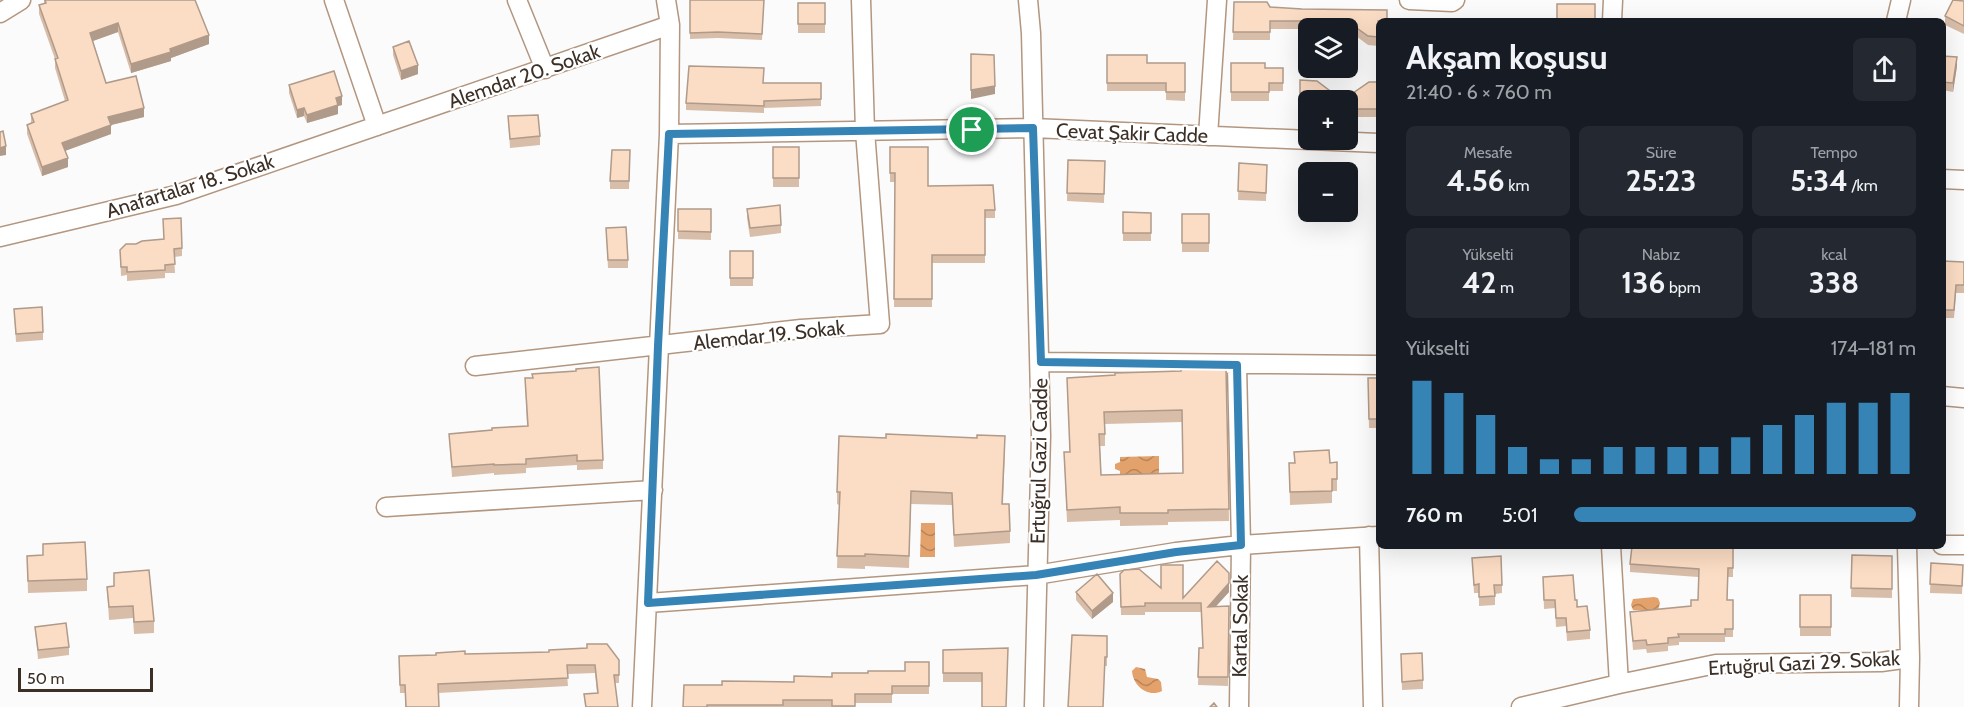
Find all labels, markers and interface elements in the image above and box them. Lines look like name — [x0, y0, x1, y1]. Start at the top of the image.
map controls — [1298, 18, 1358, 222]
button: layers — [1298, 18, 1358, 78]
text: Akşam koşusu — [1406, 37, 1608, 77]
button: share — [1853, 38, 1916, 101]
street label: Alemdar 20. Sokak — [445, 39, 603, 113]
text: 21:40 · 6 × 760 m — [1406, 80, 1552, 104]
button: + — [1298, 90, 1358, 150]
pin — [946, 104, 997, 155]
icon: arrive — [955, 113, 988, 146]
street label: Cevat Şakir Cadde — [1056, 118, 1208, 148]
text: Mesafe — [1464, 143, 1512, 162]
text: Süre — [1646, 143, 1676, 162]
text: Tempo — [1810, 143, 1858, 162]
street label: Anafartalar 18. Sokak — [103, 149, 277, 223]
button: − — [1298, 162, 1358, 222]
text: 4.56 — [1446, 162, 1505, 199]
text: 25:23 — [1626, 162, 1696, 199]
text: 5:34 — [1790, 162, 1848, 199]
text: km — [1505, 176, 1530, 195]
text: /km — [1848, 176, 1878, 195]
text: Yükselti — [1463, 245, 1513, 264]
text: Nabız — [1642, 245, 1680, 264]
text: kcal — [1821, 245, 1847, 264]
text: 42 — [1462, 264, 1496, 301]
text: 136 — [1621, 264, 1665, 301]
text: 338 — [1809, 264, 1859, 301]
text: m — [1496, 278, 1514, 297]
text: bpm — [1665, 278, 1701, 297]
street label: Alemdar 19. Sokak — [692, 315, 846, 355]
text: Yükselti — [1406, 336, 1470, 360]
text: 174–181 m — [1831, 336, 1916, 360]
street label: Ertuğrul Gazi Cadde — [1026, 378, 1052, 544]
text: 760 m — [1406, 503, 1463, 527]
text: 5:01 — [1502, 503, 1537, 527]
street label: Kartal Sokak — [1227, 574, 1253, 678]
street label: Ertuğrul Gazi 29. Sokak — [1708, 646, 1900, 680]
scale bar — [18, 665, 153, 692]
text: 50 m — [27, 669, 64, 688]

